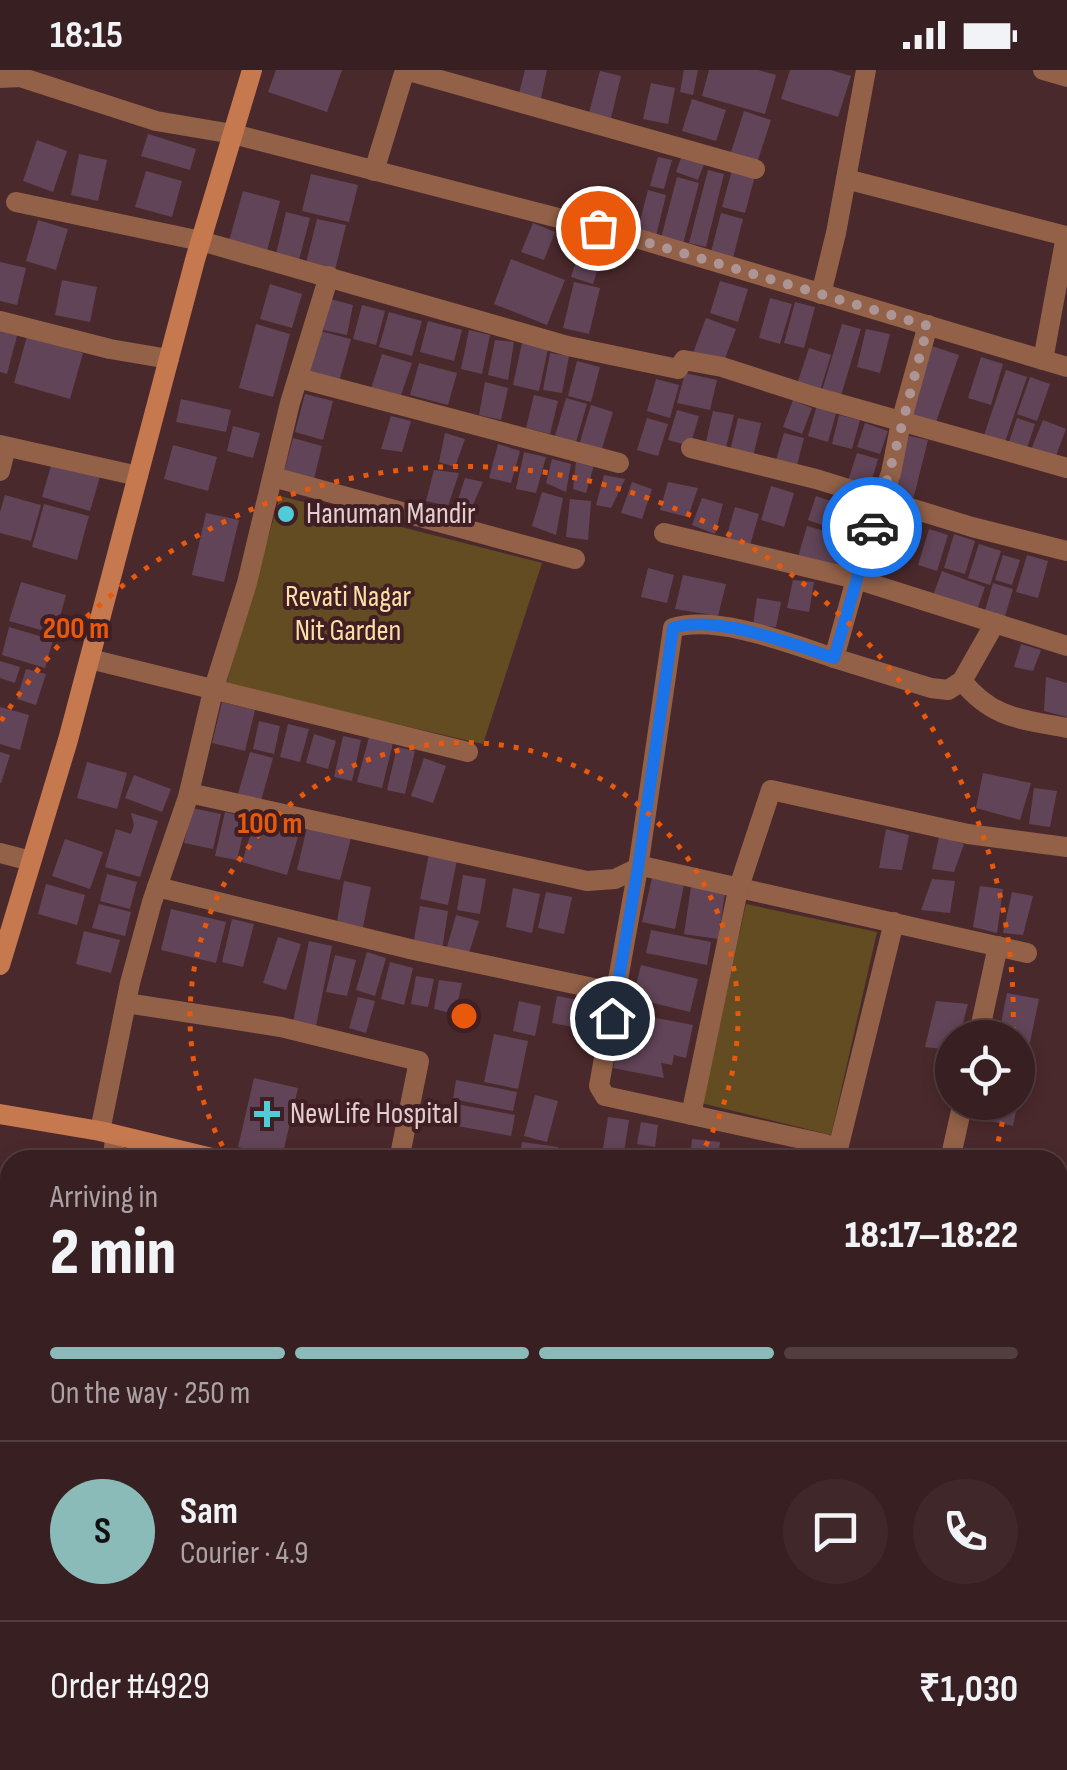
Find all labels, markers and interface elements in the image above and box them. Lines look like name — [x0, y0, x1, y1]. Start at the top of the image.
text: 18:15 — [50, 13, 123, 58]
pin — [556, 186, 641, 271]
icon: bag — [571, 201, 626, 256]
courier — [822, 477, 922, 577]
place label: Hanuman Mandir — [306, 496, 476, 532]
icon: car — [845, 500, 900, 555]
marker: Hanuman Mandir — [275, 503, 297, 525]
park label: Revati Nagar Nit Garden — [285, 579, 411, 649]
text: 200 m — [43, 611, 109, 647]
text: 100 m — [238, 806, 302, 842]
pin — [570, 976, 655, 1061]
icon: home — [585, 991, 640, 1046]
centre of rings — [446, 998, 482, 1034]
map controls — [935, 1020, 1035, 1120]
button: locate — [935, 1020, 1035, 1120]
place label: NewLife Hospital — [290, 1096, 458, 1132]
marker: NewLife Hospital — [254, 1101, 280, 1127]
text: Arriving in — [50, 1178, 158, 1217]
text: 18:17–18:22 — [845, 1213, 1018, 1258]
text: 2 min — [50, 1215, 176, 1293]
text: On the way · 250 m — [50, 1374, 250, 1413]
button: chat — [783, 1479, 888, 1584]
button: phone — [913, 1479, 1018, 1584]
text: Sam — [180, 1489, 238, 1534]
text: S — [94, 1509, 111, 1554]
text: Courier · 4.9 — [180, 1534, 308, 1573]
text: Order #4929 — [50, 1664, 210, 1709]
text: ₹1,030 — [919, 1667, 1018, 1712]

